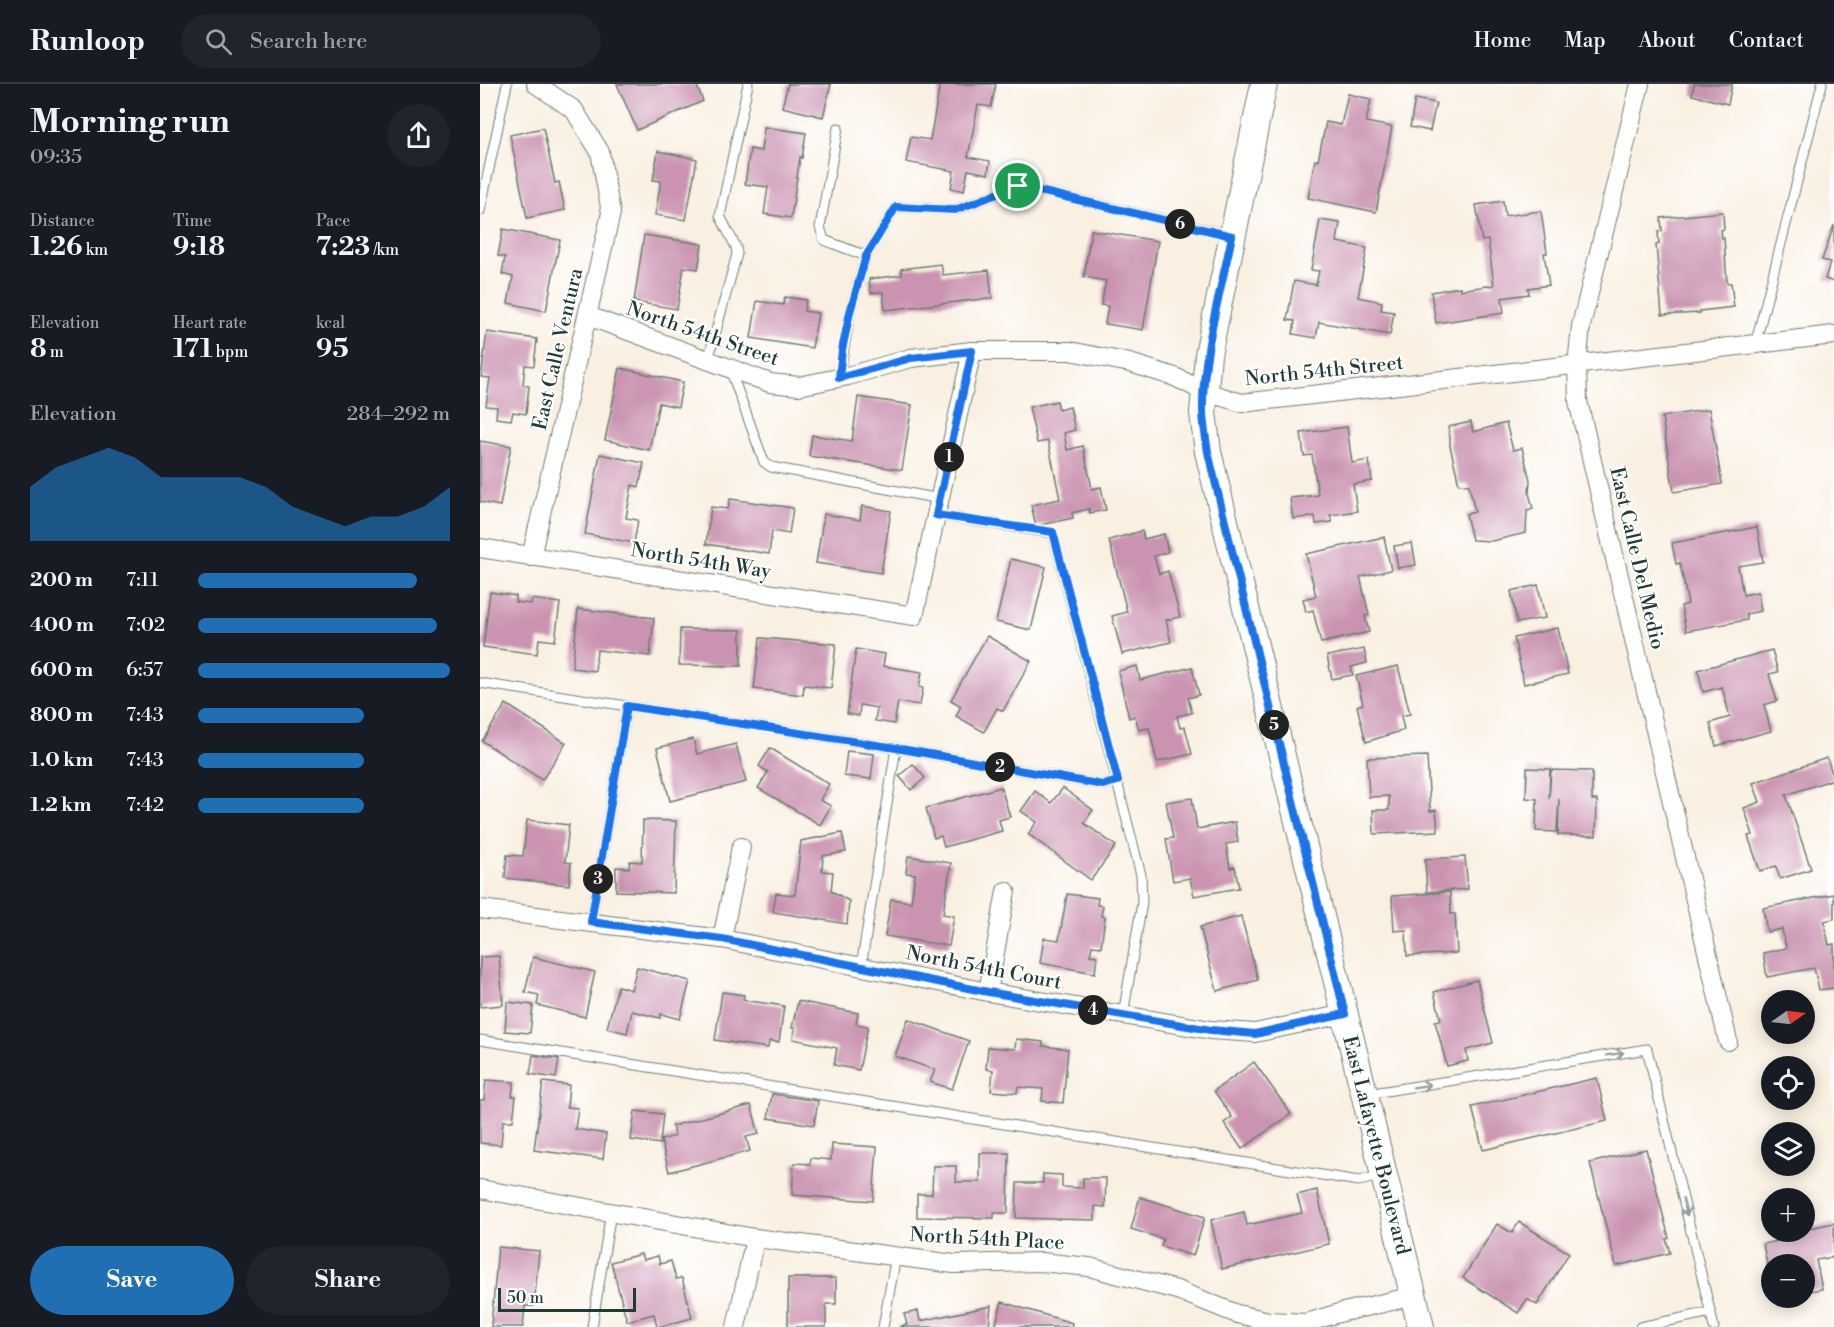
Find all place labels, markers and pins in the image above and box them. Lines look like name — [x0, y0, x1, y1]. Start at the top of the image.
pin — [992, 160, 1043, 211]
pin: 6 — [1165, 209, 1195, 239]
pin: 1 — [934, 442, 964, 472]
pin: 5 — [1259, 710, 1289, 740]
pin: 2 — [985, 752, 1015, 782]
pin: 3 — [583, 864, 613, 894]
pin: 4 — [1078, 995, 1108, 1025]

